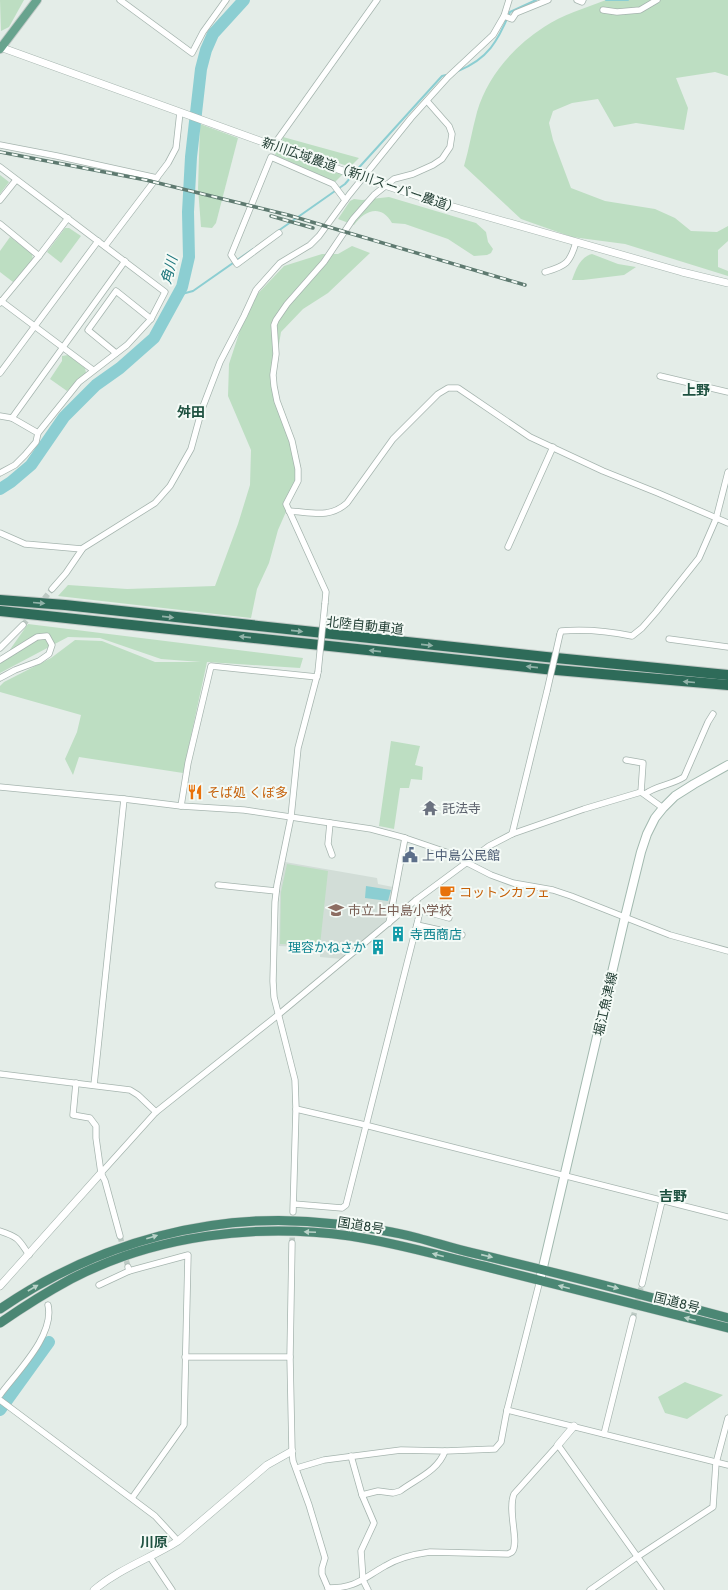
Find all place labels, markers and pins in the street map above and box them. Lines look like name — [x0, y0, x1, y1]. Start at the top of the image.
restaurant icon: そば処 くぼ多 — [186, 783, 204, 801]
place label: そば処 くぼ多 — [207, 784, 288, 800]
temple icon: 託法寺 — [421, 799, 439, 817]
place label: 託法寺 — [442, 800, 481, 816]
public building icon: 上中島公民館 — [401, 846, 419, 864]
place label: 上中島公民館 — [422, 847, 500, 863]
cafe icon: コットンカフェ — [438, 883, 456, 901]
place label: コットンカフェ — [459, 884, 550, 900]
school or university icon: 市立上中島小学校 — [327, 901, 345, 919]
place label: 市立上中島小学校 — [348, 902, 452, 918]
building icon: 寺西商店 — [389, 925, 407, 943]
place label: 寺西商店 — [410, 926, 462, 942]
building icon: 理容かねさか — [369, 938, 387, 956]
place label: 理容かねさか — [288, 939, 366, 955]

